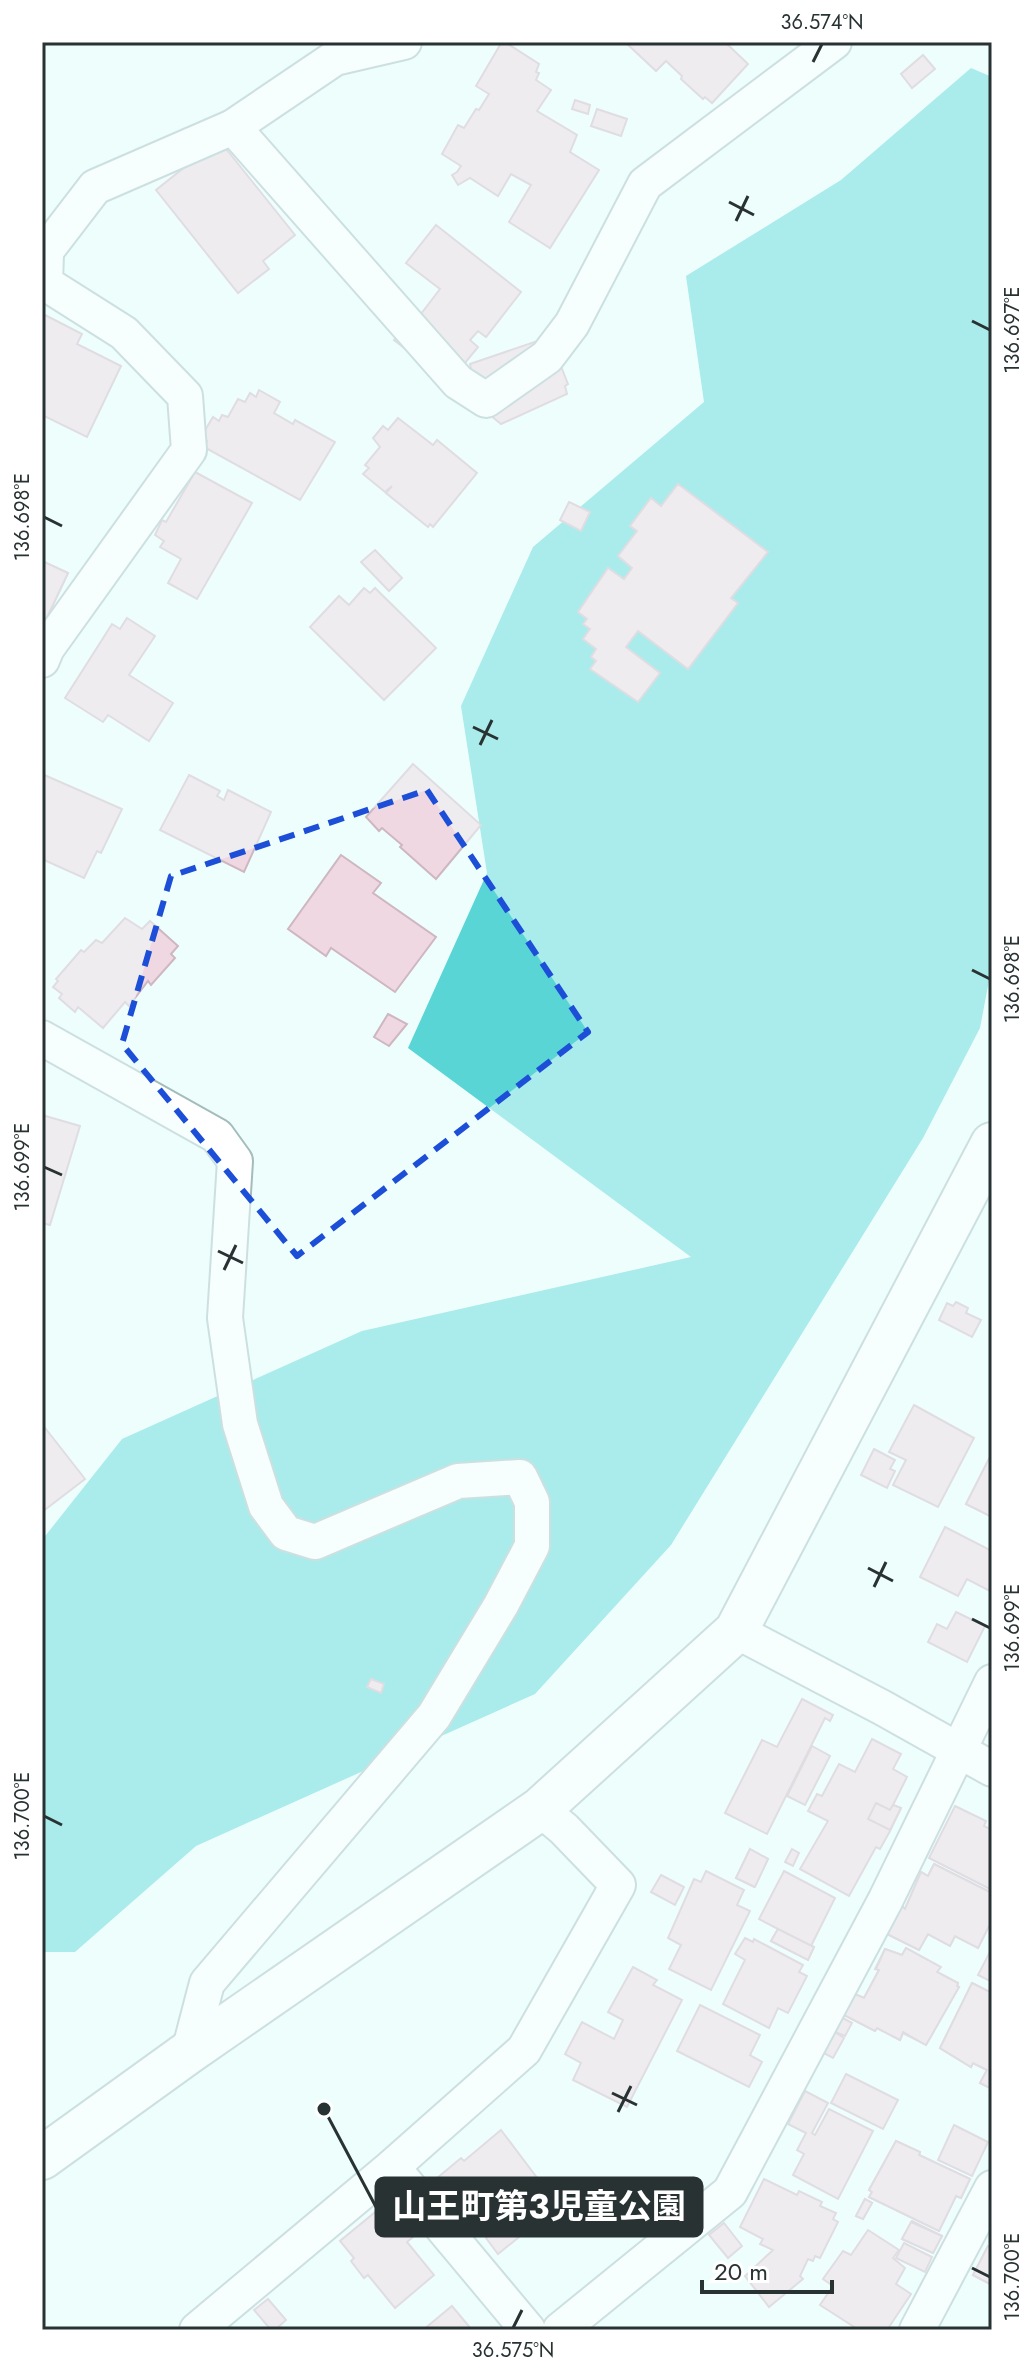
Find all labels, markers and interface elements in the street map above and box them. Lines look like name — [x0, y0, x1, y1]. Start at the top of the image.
text: 36.574°N — [781, 8, 863, 37]
text: 136.697°E — [998, 287, 1027, 373]
text: 136.698°E — [8, 473, 37, 561]
text: 136.698°E — [998, 935, 1027, 1023]
text: 136.699°E — [8, 1123, 37, 1211]
text: 136.699°E — [998, 1584, 1027, 1672]
text: 136.700°E — [8, 1772, 37, 1860]
callout: 山王町第３児童公園 — [376, 2178, 702, 2236]
text: 山王町第３児童公園 — [392, 2182, 686, 2231]
text: 136.700°E — [998, 2233, 1027, 2321]
scale bar — [702, 2244, 832, 2294]
text: 20 m — [714, 2254, 768, 2289]
text: 36.575°N — [472, 2336, 554, 2365]

